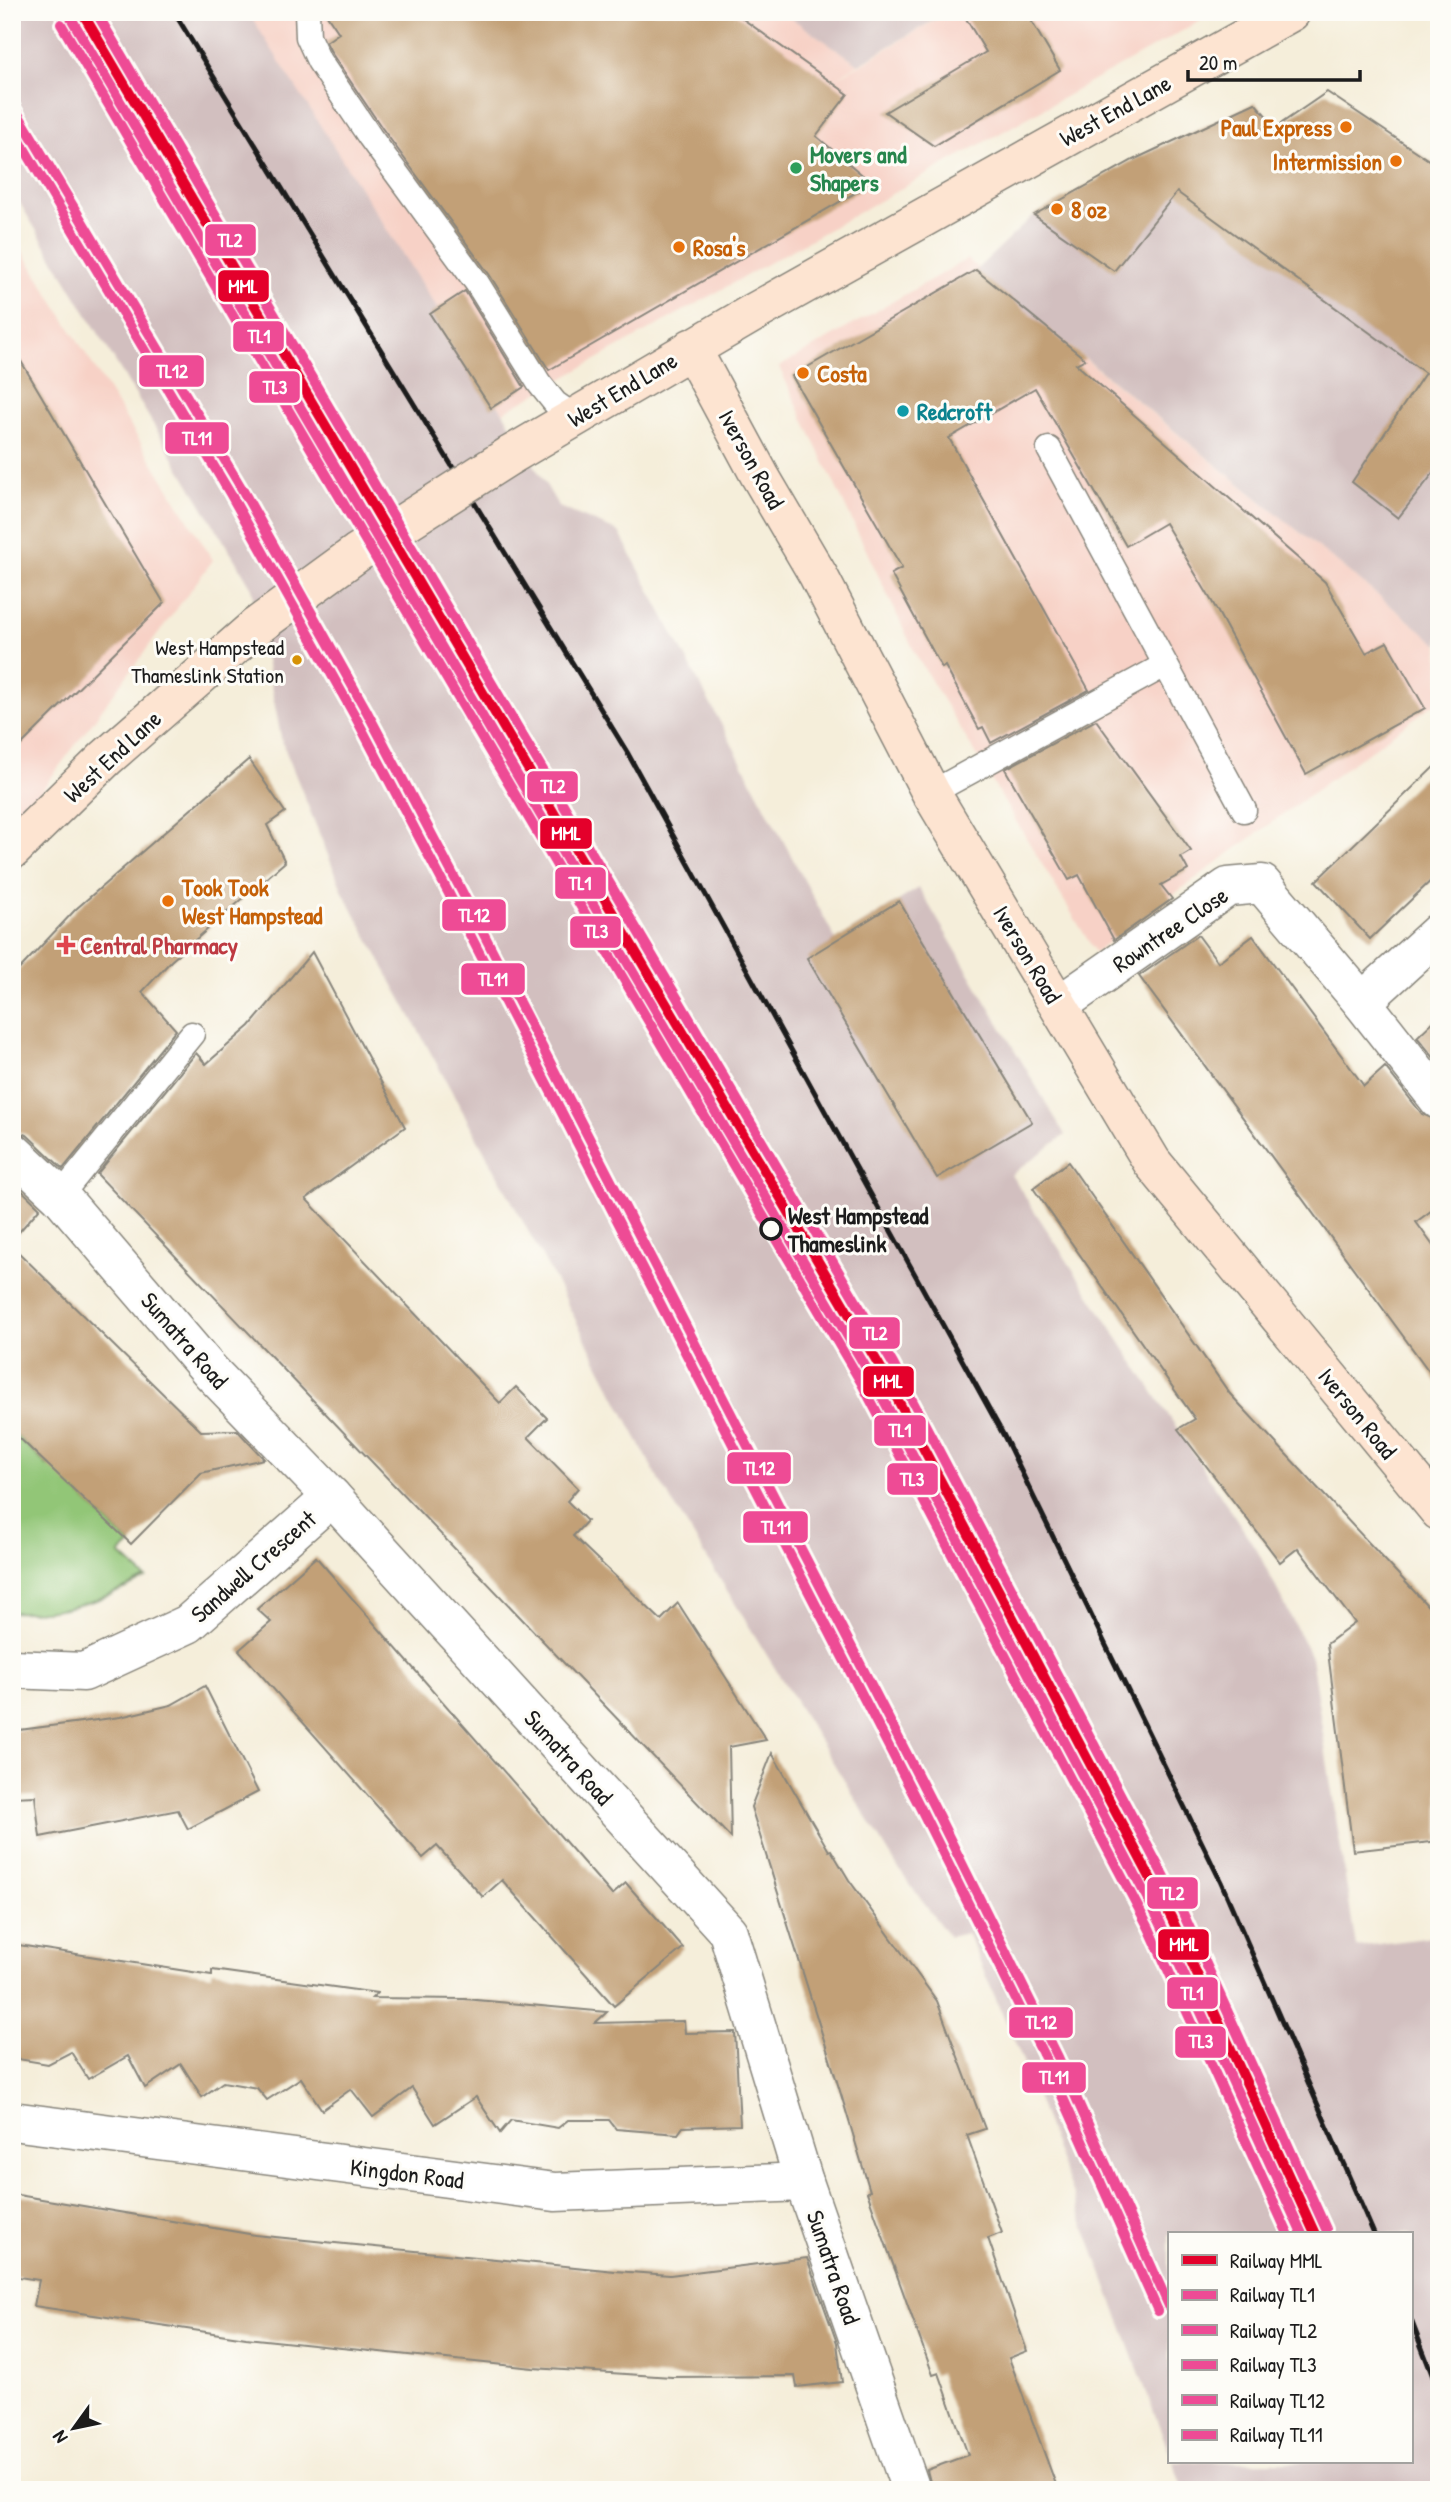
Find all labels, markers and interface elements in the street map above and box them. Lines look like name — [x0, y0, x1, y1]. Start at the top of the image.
scale bar — [1188, 38, 1360, 82]
text: 20 m — [1199, 48, 1237, 77]
street label: West End Lane — [1054, 66, 1177, 154]
place label: Paul Express — [1221, 111, 1332, 144]
marker: Paul Express — [1338, 119, 1354, 135]
place label: Movers and Shapers — [810, 138, 907, 199]
place label: Intermission — [1272, 145, 1382, 177]
marker: Intermission — [1388, 153, 1404, 169]
marker: Movers and Shapers — [788, 160, 804, 176]
place label: 8 oz — [1071, 193, 1108, 225]
marker: 8 oz — [1049, 201, 1065, 217]
line badge: TL2 — [204, 223, 257, 257]
text: TL2 — [217, 227, 243, 253]
place label: Rosa's — [693, 231, 745, 263]
marker: Rosa's — [671, 239, 687, 255]
line badge: MML — [217, 269, 270, 303]
text: MML — [228, 273, 258, 299]
line badge: TL1 — [232, 320, 285, 353]
text: TL1 — [247, 323, 271, 349]
street label: West End Lane — [561, 344, 683, 434]
line badge: TL12 — [138, 354, 205, 388]
place label: Costa — [817, 357, 867, 389]
text: TL12 — [155, 358, 188, 384]
marker: Costa — [795, 365, 811, 381]
line badge: TL3 — [248, 370, 301, 404]
text: TL3 — [262, 374, 288, 400]
place label: Redcroft — [917, 395, 993, 427]
marker: Redcroft — [895, 403, 911, 419]
street label: Iverson Road — [712, 404, 792, 514]
line badge: TL11 — [164, 421, 230, 455]
text: TL11 — [181, 425, 212, 451]
place label: West Hampstead Thameslink Station — [131, 632, 284, 690]
marker: West Hampstead Thameslink Station — [290, 653, 304, 667]
street label: West End Lane — [56, 702, 168, 809]
line badge: TL2 — [526, 770, 579, 803]
text: TL2 — [540, 773, 566, 799]
line badge: MML — [539, 817, 593, 850]
text: MML — [551, 820, 581, 846]
line badge: TL1 — [554, 866, 607, 900]
text: TL1 — [568, 870, 592, 896]
place label: Took Took West Hampstead — [181, 871, 323, 932]
street label: Rowntree Close — [1106, 878, 1234, 979]
marker: Took Took West Hampstead — [160, 893, 176, 909]
line badge: TL12 — [441, 898, 507, 932]
street label: Iverson Road — [986, 899, 1070, 1009]
text: TL12 — [457, 902, 490, 928]
line badge: TL3 — [569, 915, 622, 949]
text: TL3 — [583, 918, 609, 944]
place label: Central Pharmacy — [80, 929, 238, 962]
marker: Central Pharmacy — [58, 937, 74, 953]
line badge: TL11 — [460, 962, 526, 996]
text: TL11 — [477, 966, 508, 992]
place label: West Hampstead Thameslink — [787, 1199, 929, 1259]
marker: West Hampstead Thameslink — [760, 1218, 782, 1240]
street label: Sumatra Road — [134, 1285, 236, 1395]
line badge: TL2 — [848, 1316, 901, 1350]
text: TL2 — [862, 1320, 888, 1346]
street label: Iverson Road — [1311, 1361, 1405, 1465]
line badge: MML — [862, 1365, 915, 1398]
text: MML — [873, 1368, 903, 1394]
line badge: TL1 — [873, 1414, 927, 1447]
text: TL1 — [888, 1417, 912, 1443]
line badge: TL12 — [726, 1451, 792, 1485]
text: TL12 — [742, 1455, 775, 1481]
line badge: TL3 — [886, 1462, 939, 1496]
text: TL3 — [899, 1466, 925, 1492]
street label: Sandwell Crescent — [184, 1502, 323, 1629]
line badge: TL11 — [742, 1510, 809, 1544]
text: TL11 — [760, 1514, 791, 1540]
street label: Sumatra Road — [518, 1702, 620, 1812]
line badge: TL2 — [1146, 1876, 1199, 1910]
text: TL2 — [1159, 1880, 1185, 1906]
line badge: MML — [1157, 1928, 1210, 1961]
text: MML — [1169, 1931, 1199, 1957]
line badge: TL1 — [1166, 1976, 1219, 2010]
text: TL1 — [1180, 1980, 1204, 2006]
line badge: TL12 — [1008, 2006, 1074, 2039]
text: TL12 — [1024, 2009, 1057, 2035]
line badge: TL3 — [1174, 2025, 1227, 2059]
text: TL3 — [1188, 2028, 1214, 2054]
line badge: TL11 — [1021, 2061, 1087, 2094]
text: TL11 — [1038, 2064, 1069, 2090]
street label: Kingdon Road — [348, 2150, 466, 2196]
street label: Sumatra Road — [800, 2206, 868, 2328]
legend — [1168, 2232, 1412, 2464]
text: Railway MML — [1230, 2246, 1323, 2275]
text: Railway TL1 — [1230, 2280, 1315, 2309]
text: Railway TL2 — [1230, 2316, 1317, 2345]
text: Railway TL3 — [1230, 2350, 1317, 2379]
text: Railway TL12 — [1230, 2386, 1325, 2415]
north arrow — [38, 2394, 108, 2464]
text: Railway TL11 — [1230, 2420, 1323, 2449]
text: N — [46, 2426, 73, 2449]

